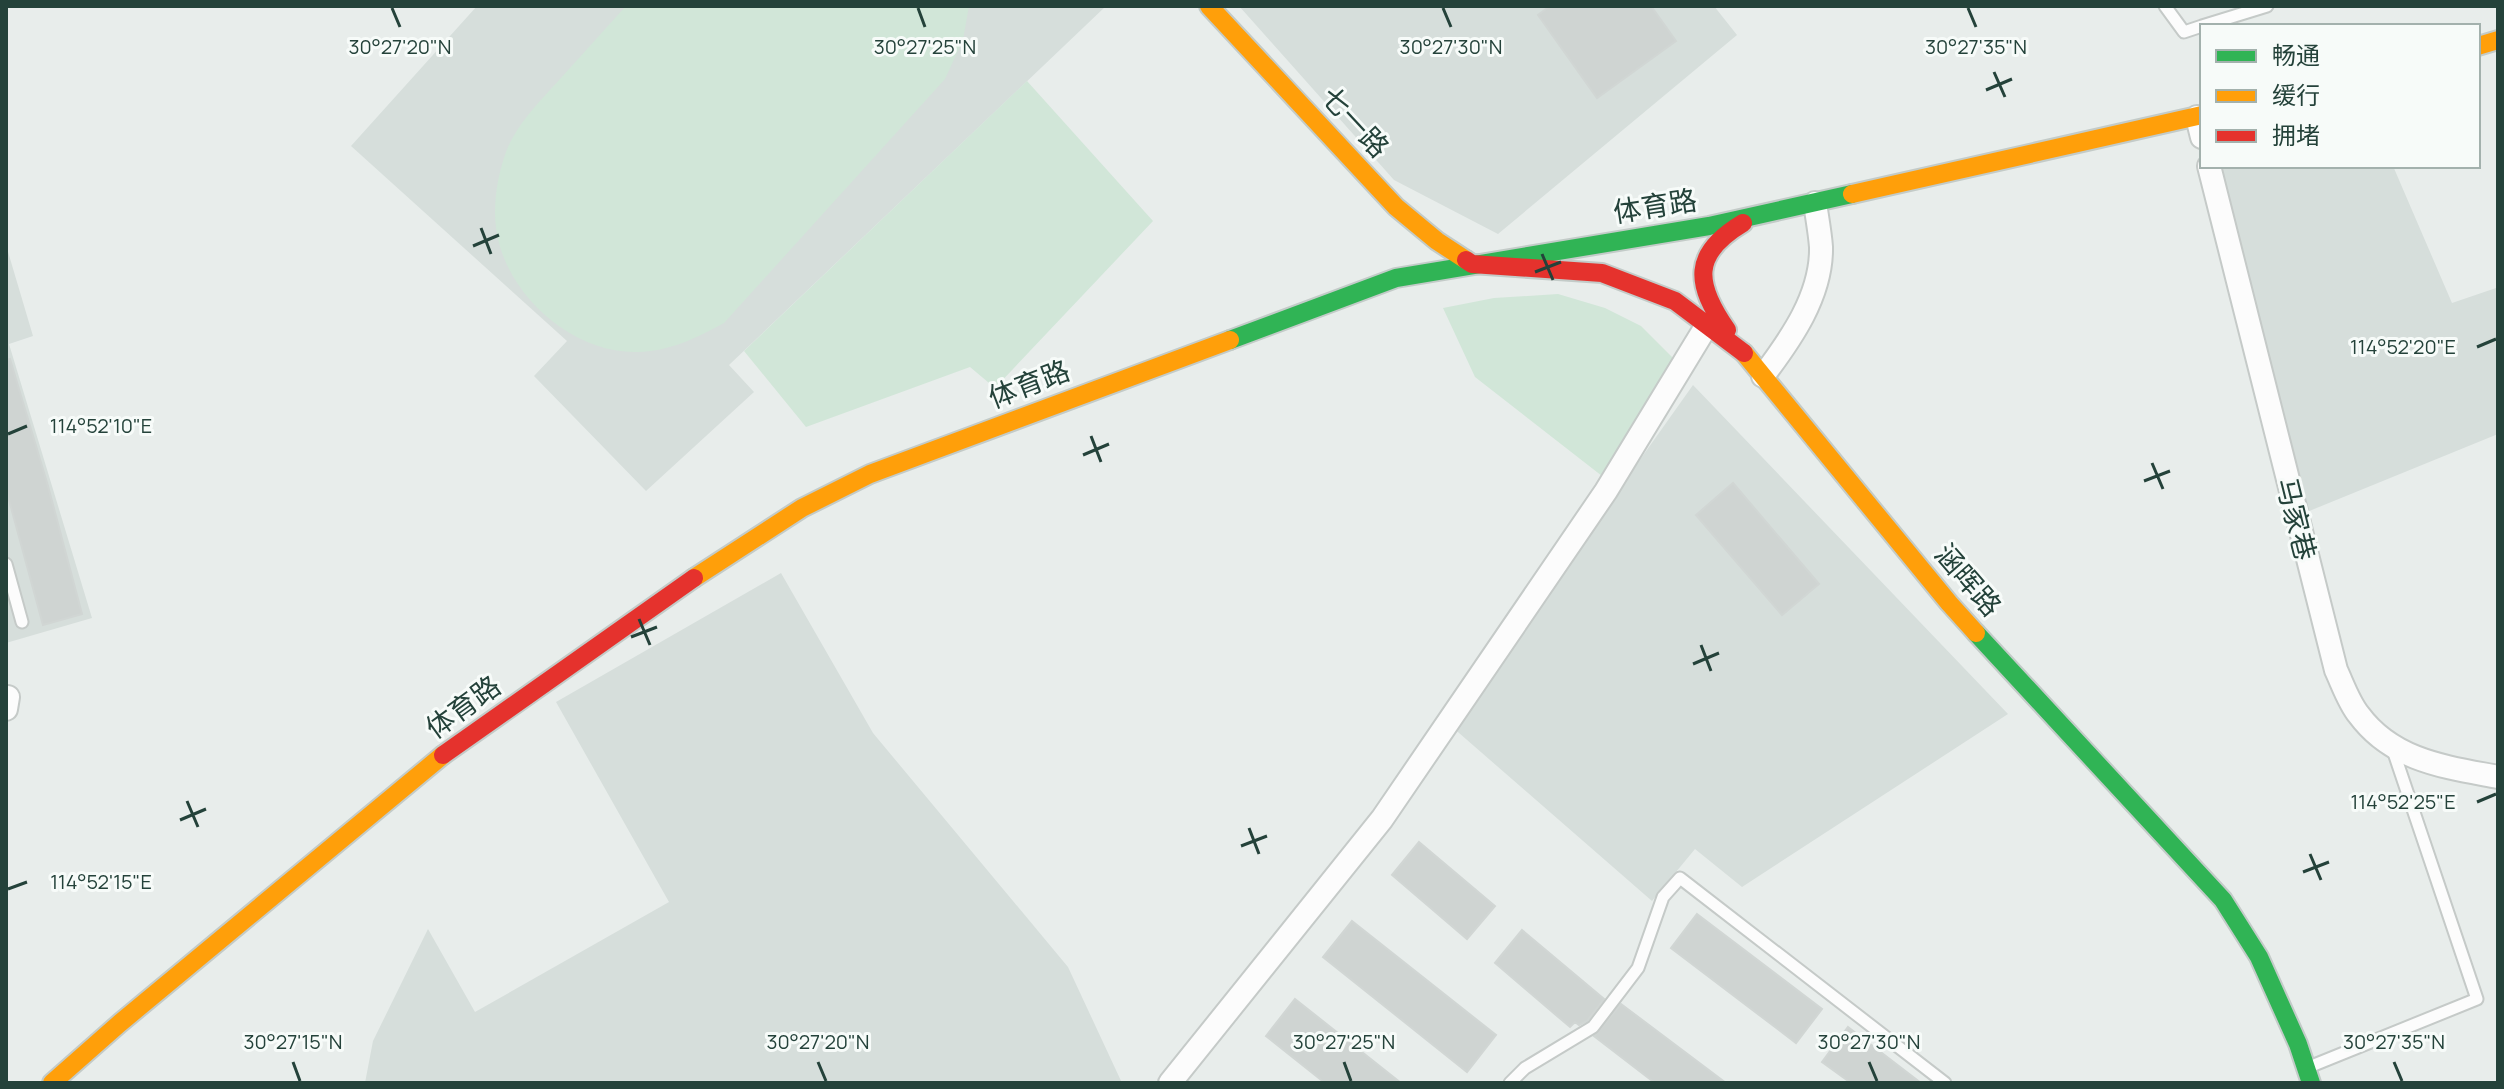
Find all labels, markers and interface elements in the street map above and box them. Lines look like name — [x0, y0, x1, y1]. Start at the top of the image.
legend — [2200, 24, 2480, 168]
text: 30°27'20"N — [348, 33, 452, 60]
text: 30°27'25"N — [874, 33, 976, 60]
text: 30°27'30"N — [1400, 33, 1502, 60]
text: 30°27'35"N — [1925, 33, 2027, 60]
text: 畅通 — [2272, 38, 2320, 71]
street label: 七一路 — [1313, 78, 1398, 165]
text: 缓行 — [2272, 78, 2320, 111]
text: 拥堵 — [2272, 118, 2320, 151]
street label: 体育路 — [1610, 180, 1699, 230]
text: 114°52'20"E — [2350, 333, 2456, 360]
street label: 体育路 — [983, 350, 1075, 416]
text: 114°52'10"E — [50, 412, 152, 439]
street label: 马家巷 — [2268, 473, 2326, 564]
street label: 涵晖路 — [1927, 535, 2011, 624]
street label: 体育路 — [417, 666, 508, 746]
text: 114°52'25"E — [2350, 788, 2456, 815]
text: 114°52'15"E — [50, 868, 152, 895]
text: 30°27'15"N — [244, 1028, 342, 1055]
text: 30°27'20"N — [766, 1028, 870, 1055]
text: 30°27'25"N — [1293, 1028, 1395, 1055]
text: 30°27'30"N — [1818, 1028, 1920, 1055]
text: 30°27'35"N — [2343, 1028, 2445, 1055]

